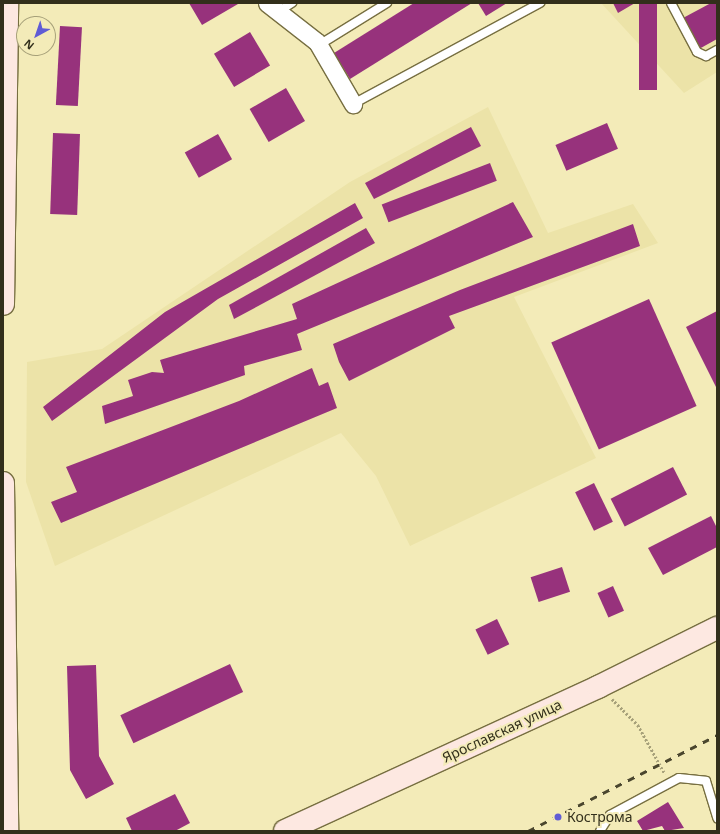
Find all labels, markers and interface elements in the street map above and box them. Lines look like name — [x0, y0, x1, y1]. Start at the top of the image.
north arrow — [16, 16, 56, 56]
text: N — [20, 36, 37, 53]
street label: Ярославская улица — [440, 696, 564, 766]
place label: Кострома — [567, 809, 633, 825]
marker: Кострома — [552, 811, 564, 823]

